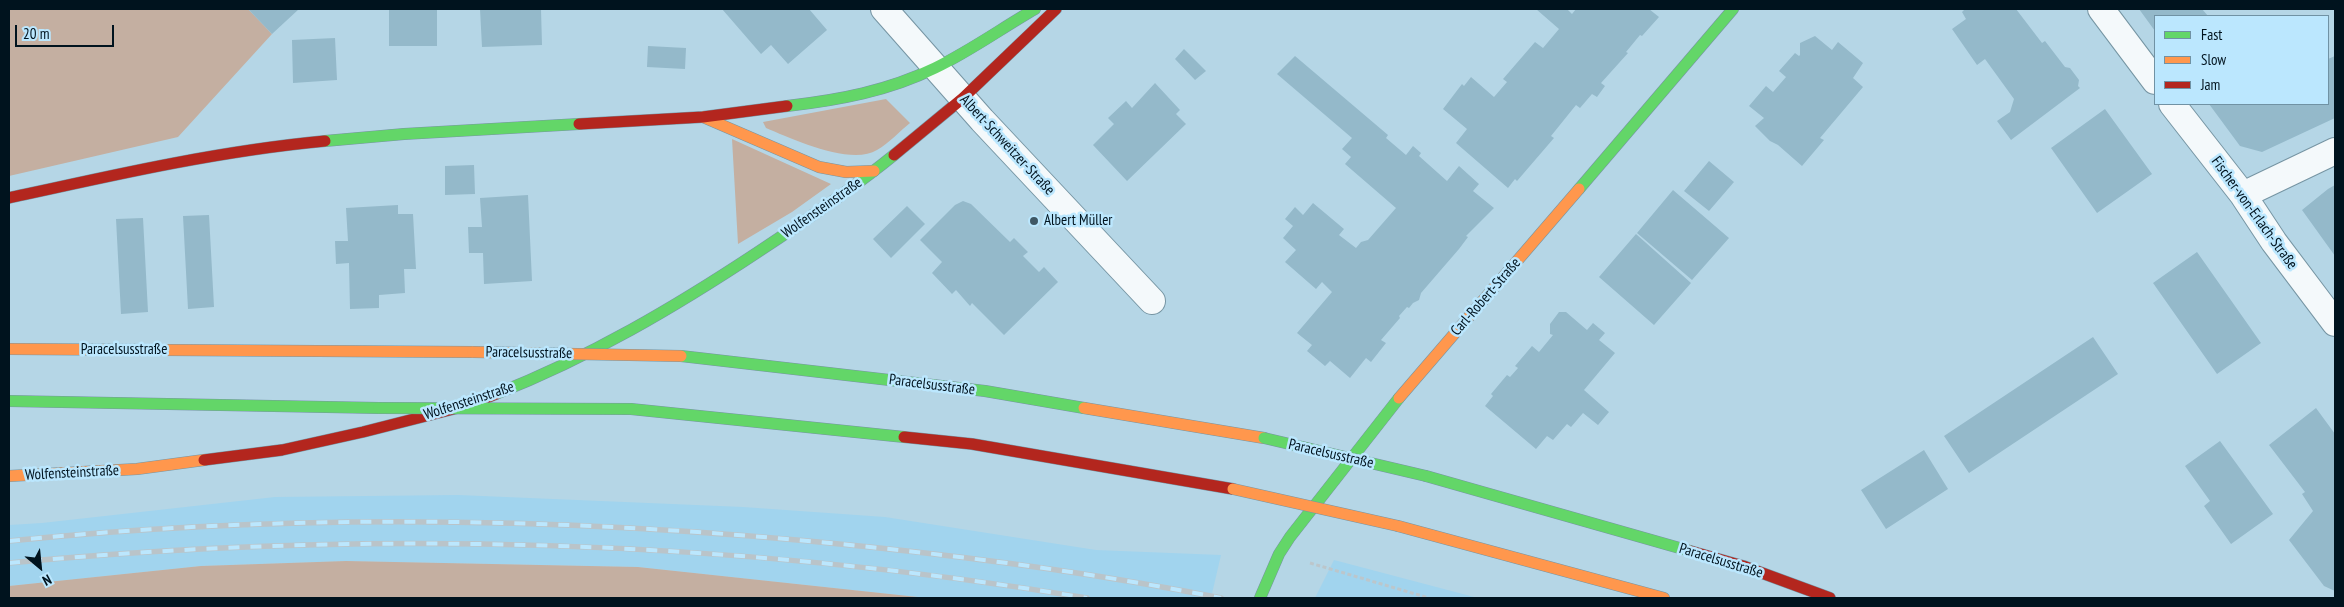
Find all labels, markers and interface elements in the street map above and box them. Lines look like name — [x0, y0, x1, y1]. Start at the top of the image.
scale bar — [18, 15, 116, 47]
legend — [2154, 15, 2329, 105]
text: 20 m — [23, 24, 49, 43]
text: Fast — [2201, 25, 2222, 44]
text: Slow — [2201, 50, 2226, 69]
text: Jam — [2201, 75, 2220, 94]
street label: Albert-Schweitzer-Straße — [956, 91, 1058, 199]
street label: Fischer-von-Erlach-Straße — [2207, 153, 2301, 273]
street label: Wolfensteinstraße — [778, 174, 866, 242]
place label: Albert Müller — [1044, 212, 1112, 230]
marker: Albert Müller — [1028, 215, 1040, 227]
street label: Carl-Robert-Straße — [1447, 254, 1525, 340]
street label: Paracelsusstraße — [81, 341, 167, 359]
street label: Paracelsusstraße — [485, 343, 573, 363]
street label: Paracelsusstraße — [888, 371, 976, 399]
street label: Wolfensteinstraße — [422, 378, 516, 424]
street label: Paracelsusstraße — [1287, 435, 1375, 473]
street label: Wolfensteinstraße — [25, 462, 119, 484]
street label: Paracelsusstraße — [1677, 540, 1765, 582]
north arrow — [15, 542, 65, 592]
text: N — [39, 571, 55, 590]

